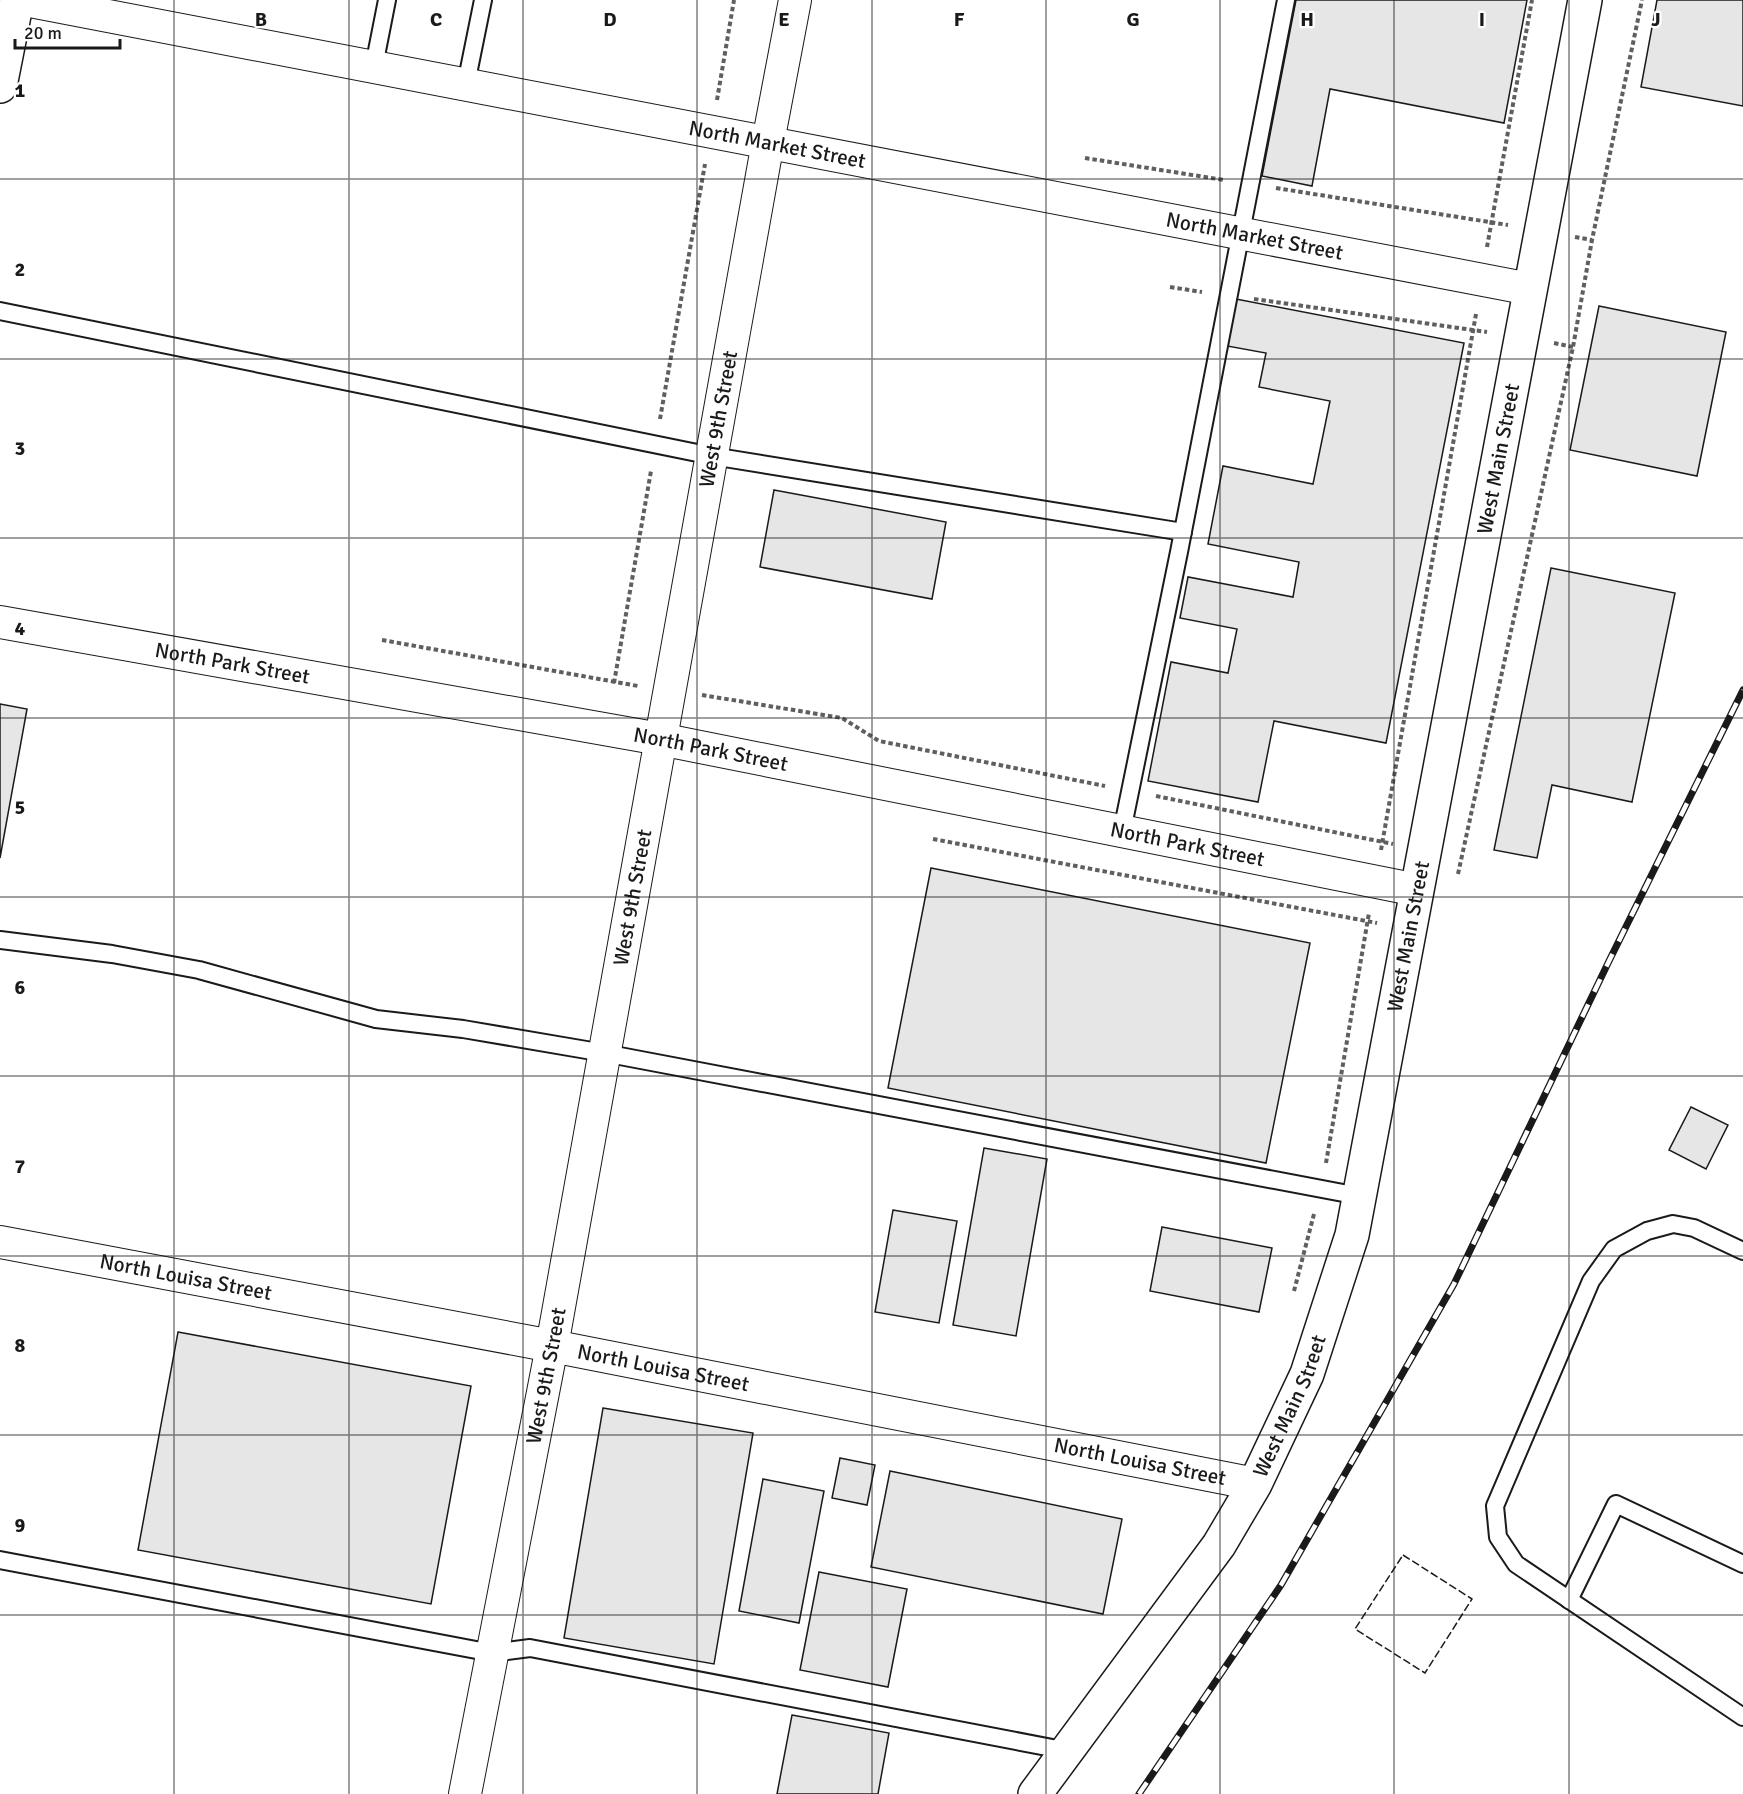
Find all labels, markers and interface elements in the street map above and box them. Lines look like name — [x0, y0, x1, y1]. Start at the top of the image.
text: B — [255, 7, 267, 32]
text: C — [430, 7, 442, 32]
text: D — [603, 7, 617, 32]
text: E — [778, 7, 790, 32]
text: F — [954, 7, 965, 32]
text: G — [1126, 7, 1140, 32]
text: H — [1300, 7, 1314, 32]
text: I — [1479, 7, 1485, 32]
text: J — [1651, 7, 1661, 32]
scale bar — [15, 12, 120, 50]
text: 20 m — [24, 22, 62, 44]
text: 1 — [15, 78, 26, 103]
street label: North Market Street — [687, 115, 868, 174]
street label: North Market Street — [1164, 206, 1345, 266]
text: 2 — [15, 257, 25, 282]
street label: West 9th Street — [693, 349, 743, 490]
street label: West Main Street — [1471, 381, 1525, 536]
text: 3 — [15, 436, 25, 461]
text: 4 — [15, 616, 26, 641]
street label: North Park Street — [153, 637, 312, 690]
street label: North Park Street — [632, 722, 790, 777]
text: 5 — [15, 795, 25, 820]
street label: North Park Street — [1108, 816, 1267, 872]
street label: West 9th Street — [607, 827, 657, 968]
street label: West Main Street — [1381, 859, 1435, 1014]
text: 6 — [15, 975, 26, 1000]
text: 7 — [15, 1154, 26, 1179]
street label: North Louisa Street — [98, 1248, 274, 1306]
street label: West 9th Street — [520, 1306, 572, 1446]
street label: West Main Street — [1247, 1332, 1332, 1481]
text: 8 — [15, 1333, 26, 1358]
street label: North Louisa Street — [575, 1338, 751, 1397]
street label: North Louisa Street — [1052, 1432, 1228, 1491]
text: 9 — [15, 1513, 26, 1538]

